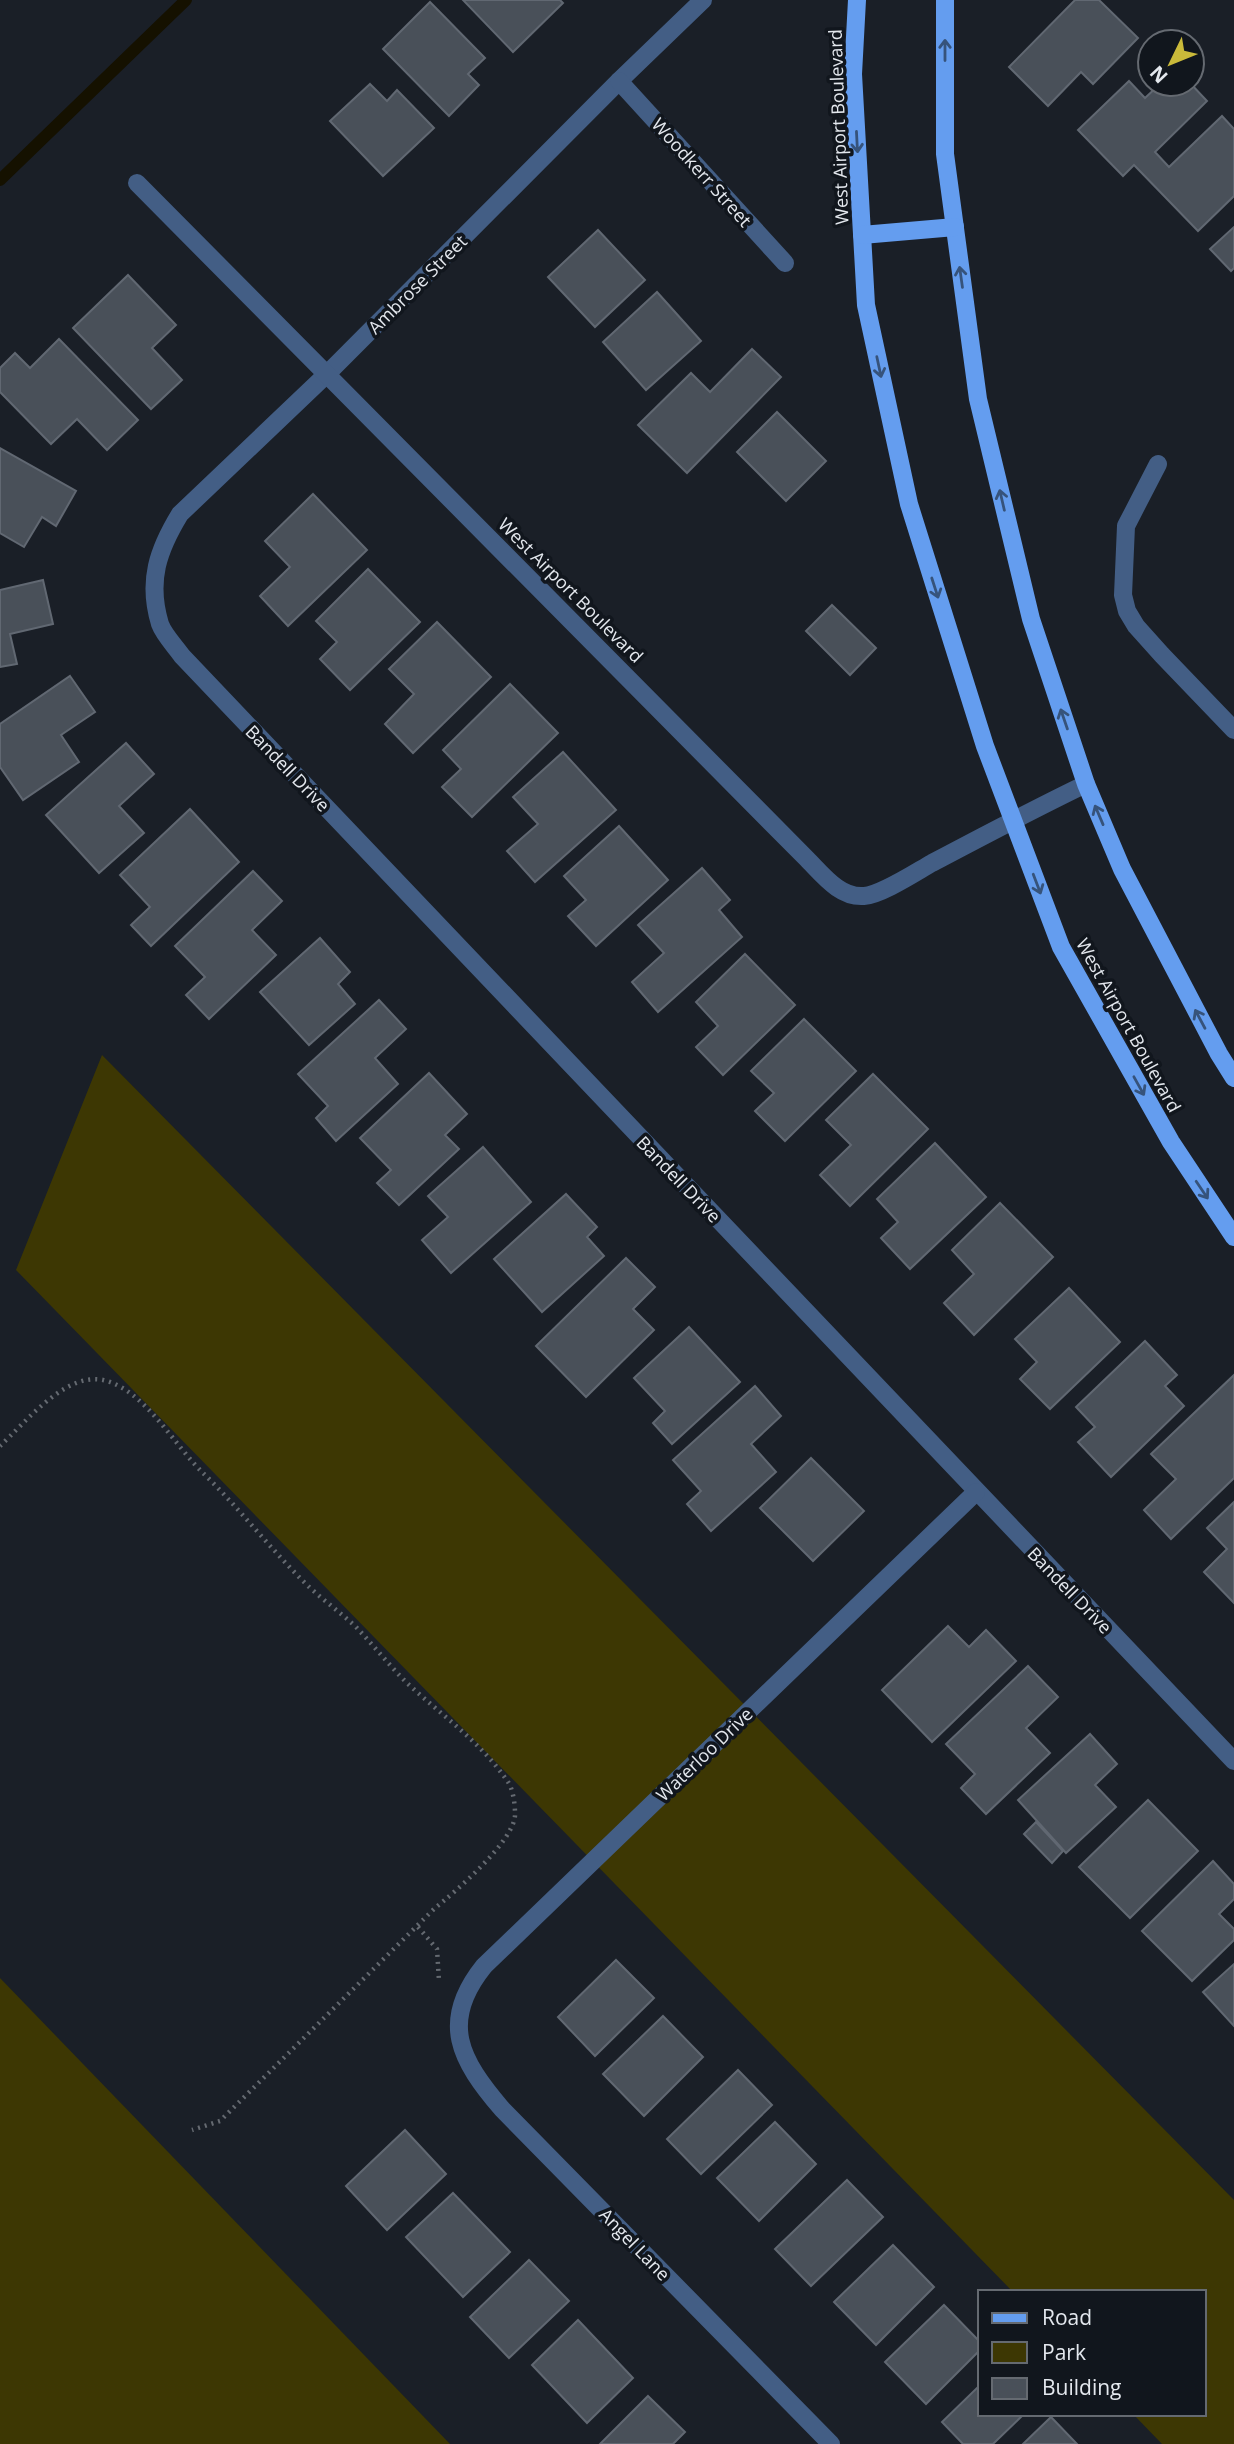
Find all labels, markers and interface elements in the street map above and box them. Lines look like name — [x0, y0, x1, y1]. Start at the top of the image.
north arrow — [1136, 28, 1206, 98]
street label: West Airport Boulevard — [823, 29, 853, 225]
one-way arrow — [938, 39, 952, 62]
text: N — [1144, 60, 1173, 89]
street label: Woodkerr Street — [647, 113, 757, 231]
one-way arrow — [851, 130, 864, 152]
street label: Ambrose Street — [362, 229, 472, 339]
one-way arrow — [955, 266, 968, 289]
one-way arrow — [873, 355, 886, 378]
one-way arrow — [995, 489, 1008, 512]
street label: West Airport Boulevard — [493, 512, 649, 668]
one-way arrow — [930, 576, 942, 598]
one-way arrow — [1057, 708, 1070, 730]
street label: Bandell Drive — [241, 720, 335, 816]
one-way arrow — [1092, 805, 1105, 826]
one-way arrow — [1031, 872, 1044, 894]
street label: West Airport Boulevard — [1071, 934, 1187, 1116]
one-way arrow — [1193, 1009, 1206, 1030]
one-way arrow — [1132, 1076, 1146, 1096]
street label: Bandell Drive — [632, 1131, 726, 1227]
one-way arrow — [1196, 1179, 1210, 1199]
street label: Bandell Drive — [1023, 1542, 1117, 1638]
street label: Waterloo Drive — [651, 1702, 757, 1806]
street label: Angel Lane — [594, 2203, 676, 2285]
legend — [978, 2290, 1206, 2416]
text: Road — [1042, 2303, 1092, 2331]
text: Park — [1042, 2338, 1086, 2366]
text: Building — [1042, 2373, 1121, 2401]

